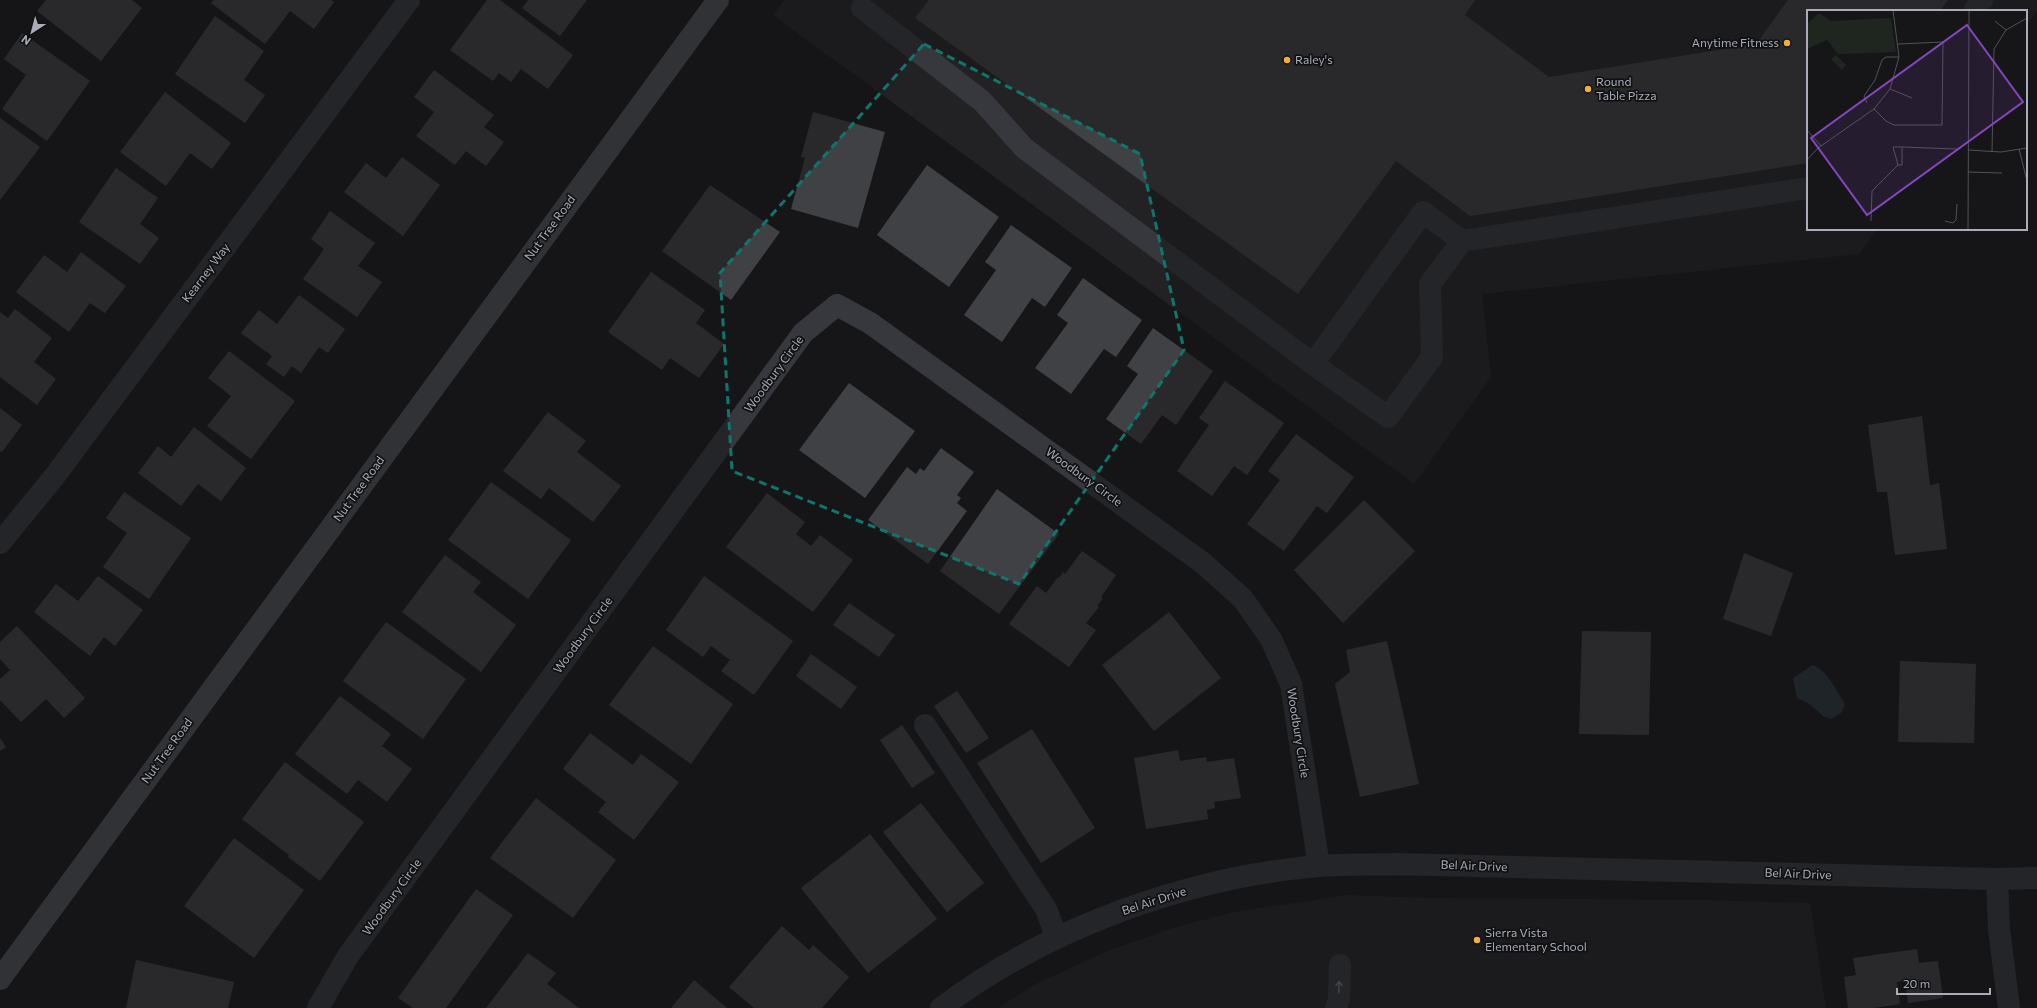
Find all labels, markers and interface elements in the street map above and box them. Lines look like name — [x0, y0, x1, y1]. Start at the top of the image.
inset map — [1807, 10, 2027, 230]
north arrow — [12, 12, 52, 52]
text: N — [19, 33, 33, 48]
place label: Anytime Fitness — [1692, 35, 1779, 49]
marker: Anytime Fitness — [1782, 38, 1792, 48]
place label: Raley's — [1295, 52, 1333, 66]
marker: Raley's — [1282, 55, 1292, 65]
place label: Round Table Pizza — [1596, 74, 1657, 102]
marker: Round Table Pizza — [1583, 84, 1593, 94]
street label: Nut Tree Road — [521, 192, 578, 263]
street label: Kearney Way — [178, 240, 232, 305]
street label: Woodbury Circle — [741, 332, 806, 414]
street label: Woodbury Circle — [1044, 444, 1126, 509]
street label: Nut Tree Road — [330, 453, 387, 524]
street label: Woodbury Circle — [550, 593, 615, 675]
street label: Woodbury Circle — [1285, 687, 1313, 779]
street label: Nut Tree Road — [138, 715, 195, 786]
street label: Woodbury Circle — [359, 855, 424, 937]
street label: Bel Air Drive — [1440, 857, 1508, 873]
street label: Bel Air Drive — [1764, 865, 1832, 881]
street label: Bel Air Drive — [1120, 883, 1188, 917]
place label: Sierra Vista Elementary School — [1485, 925, 1587, 953]
marker: Sierra Vista Elementary School — [1472, 935, 1482, 945]
scale bar — [1897, 970, 1990, 996]
text: 20 m — [1903, 976, 1930, 990]
one-way arrow — [1336, 981, 1343, 994]

